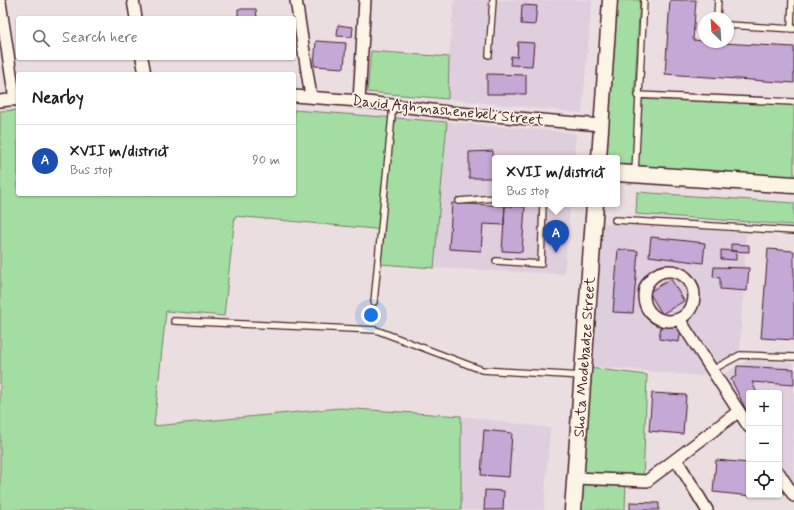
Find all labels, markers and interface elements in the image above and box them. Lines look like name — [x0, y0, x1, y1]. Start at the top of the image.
north arrow — [698, 12, 734, 48]
search box — [16, 16, 296, 60]
icon: search — [30, 27, 52, 49]
text: Search here — [62, 28, 138, 48]
text: Nearby — [32, 87, 84, 109]
street label: David Aghmashenebeli Street — [351, 91, 545, 131]
text: XVII m/district — [70, 142, 169, 162]
text: A — [41, 152, 49, 169]
text: 90 m — [252, 152, 280, 169]
popup — [492, 155, 620, 207]
text: Bus stop — [70, 162, 113, 179]
text: XVII m/district — [507, 163, 605, 183]
text: Bus stop — [507, 183, 550, 200]
pin: A — [543, 220, 569, 253]
street label: Shota Modebadze Street — [569, 276, 601, 438]
your location — [361, 305, 381, 325]
map controls — [746, 390, 782, 498]
button: + — [746, 390, 782, 426]
button: − — [746, 426, 782, 462]
button: locate — [746, 462, 782, 498]

